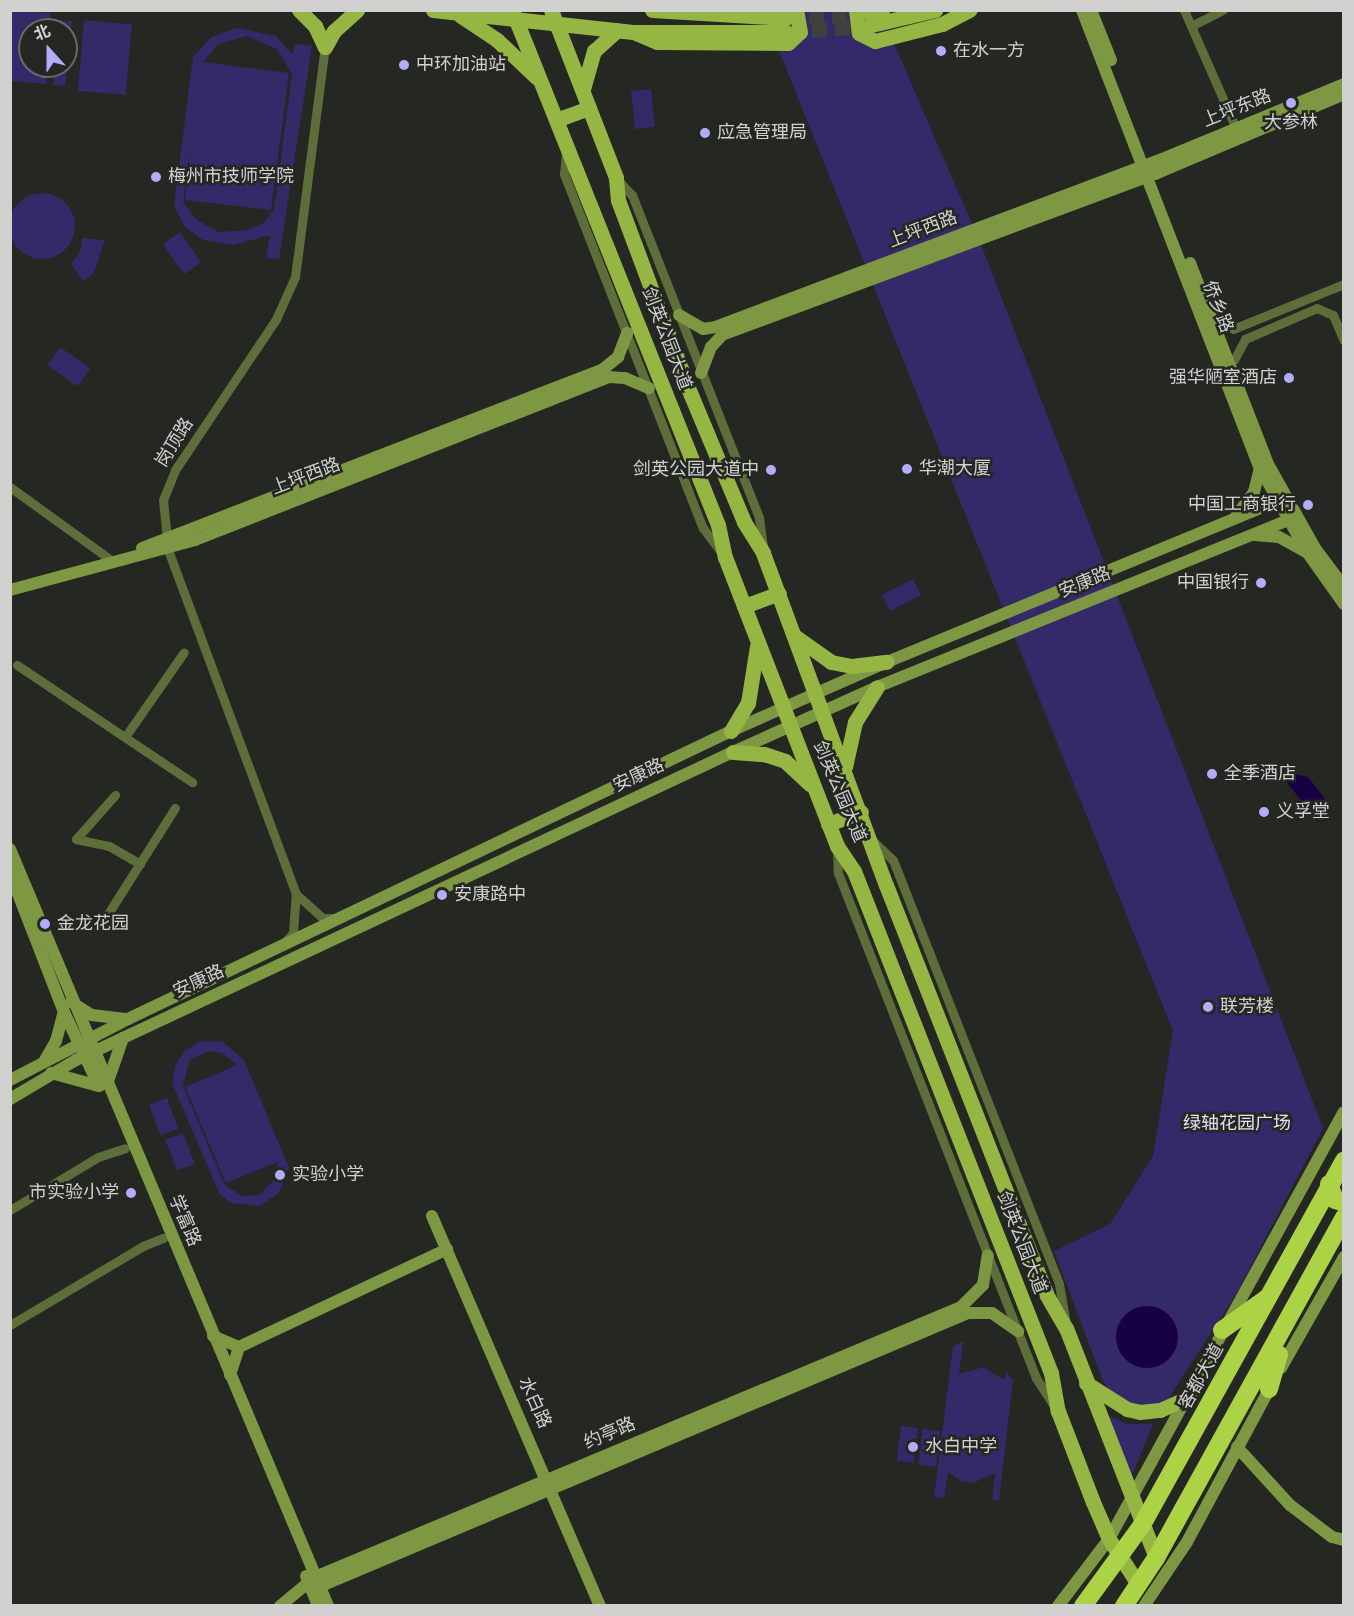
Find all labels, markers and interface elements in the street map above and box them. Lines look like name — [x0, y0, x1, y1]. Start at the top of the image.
north arrow — [18, 18, 78, 78]
text: 北 — [31, 20, 54, 46]
place label: 在水一方 — [953, 40, 1025, 62]
marker: 在水一方 — [934, 44, 948, 58]
place label: 中环加油站 — [416, 54, 506, 76]
marker: 中环加油站 — [397, 58, 411, 72]
street label: 上坪东路 — [1200, 86, 1274, 132]
marker: 大参林 — [1284, 96, 1298, 110]
place label: 大参林 — [1264, 112, 1318, 134]
place label: 应急管理局 — [717, 122, 807, 144]
marker: 应急管理局 — [698, 126, 712, 140]
place label: 梅州市技师学院 — [168, 166, 294, 188]
marker: 梅州市技师学院 — [149, 170, 163, 184]
street label: 上坪西路 — [886, 207, 960, 253]
street label: 侨乡路 — [1197, 278, 1237, 336]
street label: 剑英公园大道 — [637, 285, 695, 393]
place label: 强华陋室酒店 — [1169, 367, 1277, 389]
marker: 强华陋室酒店 — [1282, 371, 1296, 385]
street label: 岗顶路 — [152, 414, 198, 472]
street label: 上坪西路 — [269, 454, 343, 500]
place label: 华潮大厦 — [919, 458, 991, 480]
place label: 剑英公园大道中 — [633, 459, 759, 481]
marker: 华潮大厦 — [900, 462, 914, 476]
marker: 剑英公园大道中 — [764, 463, 778, 477]
place label: 中国工商银行 — [1188, 494, 1296, 516]
marker: 中国工商银行 — [1301, 498, 1315, 512]
street label: 安康路 — [1056, 563, 1114, 603]
place label: 中国银行 — [1177, 572, 1249, 594]
marker: 中国银行 — [1254, 576, 1268, 590]
street label: 剑英公园大道 — [808, 738, 870, 846]
street label: 安康路 — [610, 755, 668, 797]
place label: 全季酒店 — [1224, 763, 1296, 785]
marker: 全季酒店 — [1205, 767, 1219, 781]
place label: 义孚堂 — [1276, 801, 1330, 823]
marker: 义孚堂 — [1257, 805, 1271, 819]
place label: 安康路中 — [454, 884, 526, 906]
marker: 安康路中 — [435, 888, 449, 902]
place label: 金龙花园 — [57, 913, 129, 935]
marker: 金龙花园 — [38, 917, 52, 931]
street label: 安康路 — [170, 961, 228, 1003]
place label: 联芳楼 — [1220, 996, 1274, 1018]
marker: 联芳楼 — [1201, 1000, 1215, 1014]
park label: 绿轴花园广场 — [1183, 1113, 1291, 1135]
place label: 实验小学 — [292, 1164, 364, 1186]
marker: 实验小学 — [273, 1168, 287, 1182]
place label: 市实验小学 — [29, 1182, 119, 1204]
marker: 市实验小学 — [124, 1186, 138, 1200]
street label: 剑英公园大道 — [992, 1189, 1050, 1297]
street label: 学富路 — [164, 1192, 204, 1250]
street label: 客都大道 — [1175, 1340, 1229, 1414]
street label: 水白路 — [513, 1374, 555, 1432]
street label: 约亭路 — [581, 1414, 639, 1454]
place label: 水白中学 — [925, 1436, 997, 1458]
marker: 水白中学 — [906, 1440, 920, 1454]

